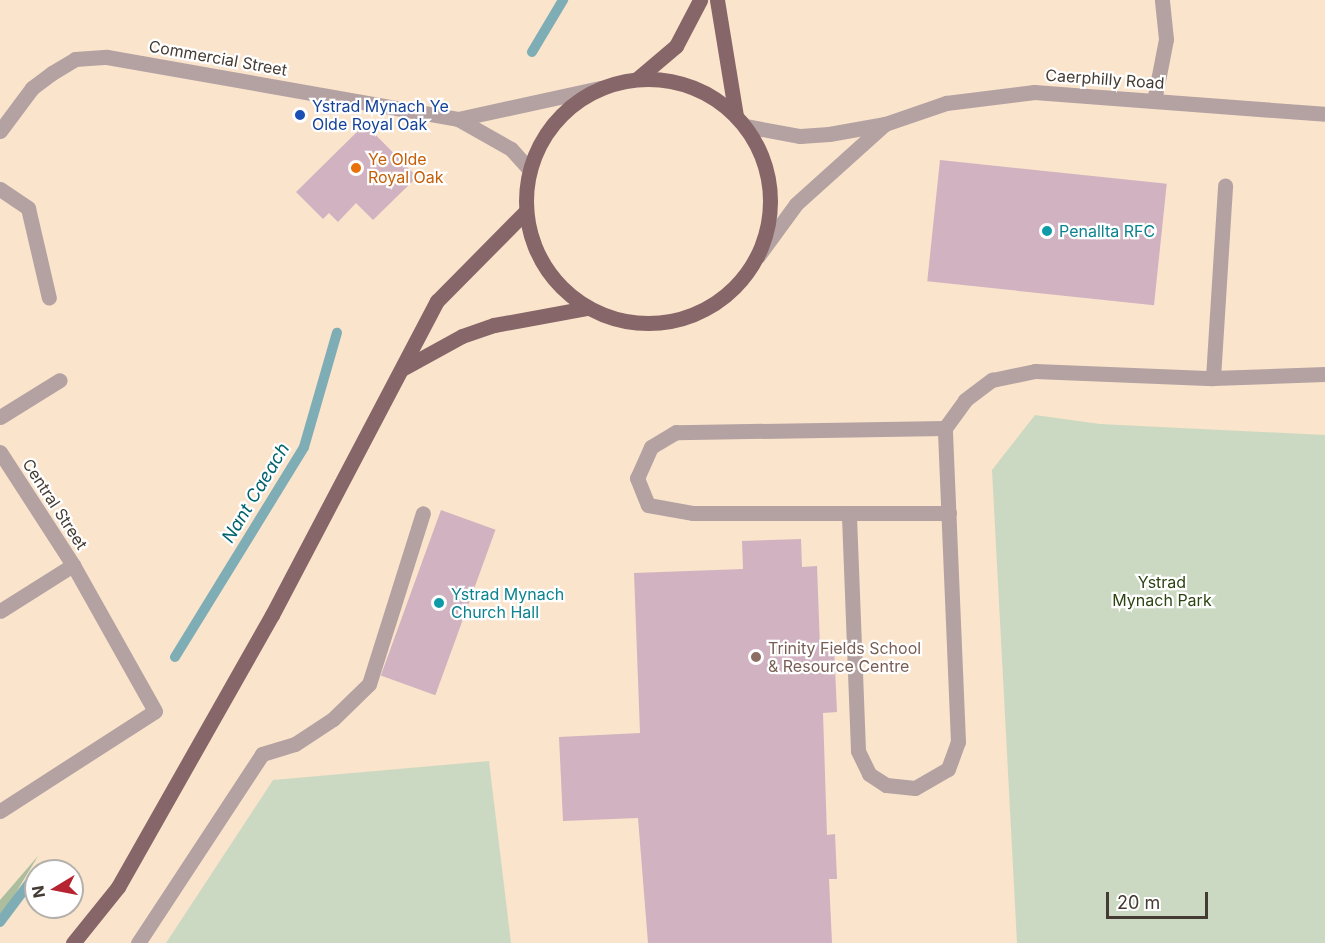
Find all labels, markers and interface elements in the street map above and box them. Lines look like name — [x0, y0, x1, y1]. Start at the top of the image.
street label: Commercial Street — [147, 36, 289, 80]
street label: Caerphilly Road — [1045, 65, 1165, 93]
place label: Ystrad Mynach Ye Olde Royal Oak — [312, 96, 449, 134]
marker: Ystrad Mynach Ye Olde Royal Oak — [293, 108, 307, 122]
place label: Ye Olde Royal Oak — [368, 149, 444, 187]
marker: Ye Olde Royal Oak — [349, 161, 363, 175]
place label: Penallta RFC — [1059, 221, 1155, 241]
marker: Penallta RFC — [1040, 224, 1054, 238]
water label: Nant Caeach — [218, 439, 294, 547]
street label: Central Street — [19, 455, 91, 553]
park label: Ystrad Mynach Park — [1112, 572, 1212, 610]
place label: Ystrad Mynach Church Hall — [451, 584, 564, 622]
marker: Ystrad Mynach Church Hall — [432, 596, 446, 610]
place label: Trinity Fields School & Resource Centre — [768, 638, 921, 676]
marker: Trinity Fields School & Resource Centre — [749, 650, 763, 664]
north arrow — [24, 859, 84, 919]
scale bar — [1109, 880, 1211, 918]
text: N — [27, 884, 49, 900]
text: 20 m — [1117, 892, 1160, 913]

